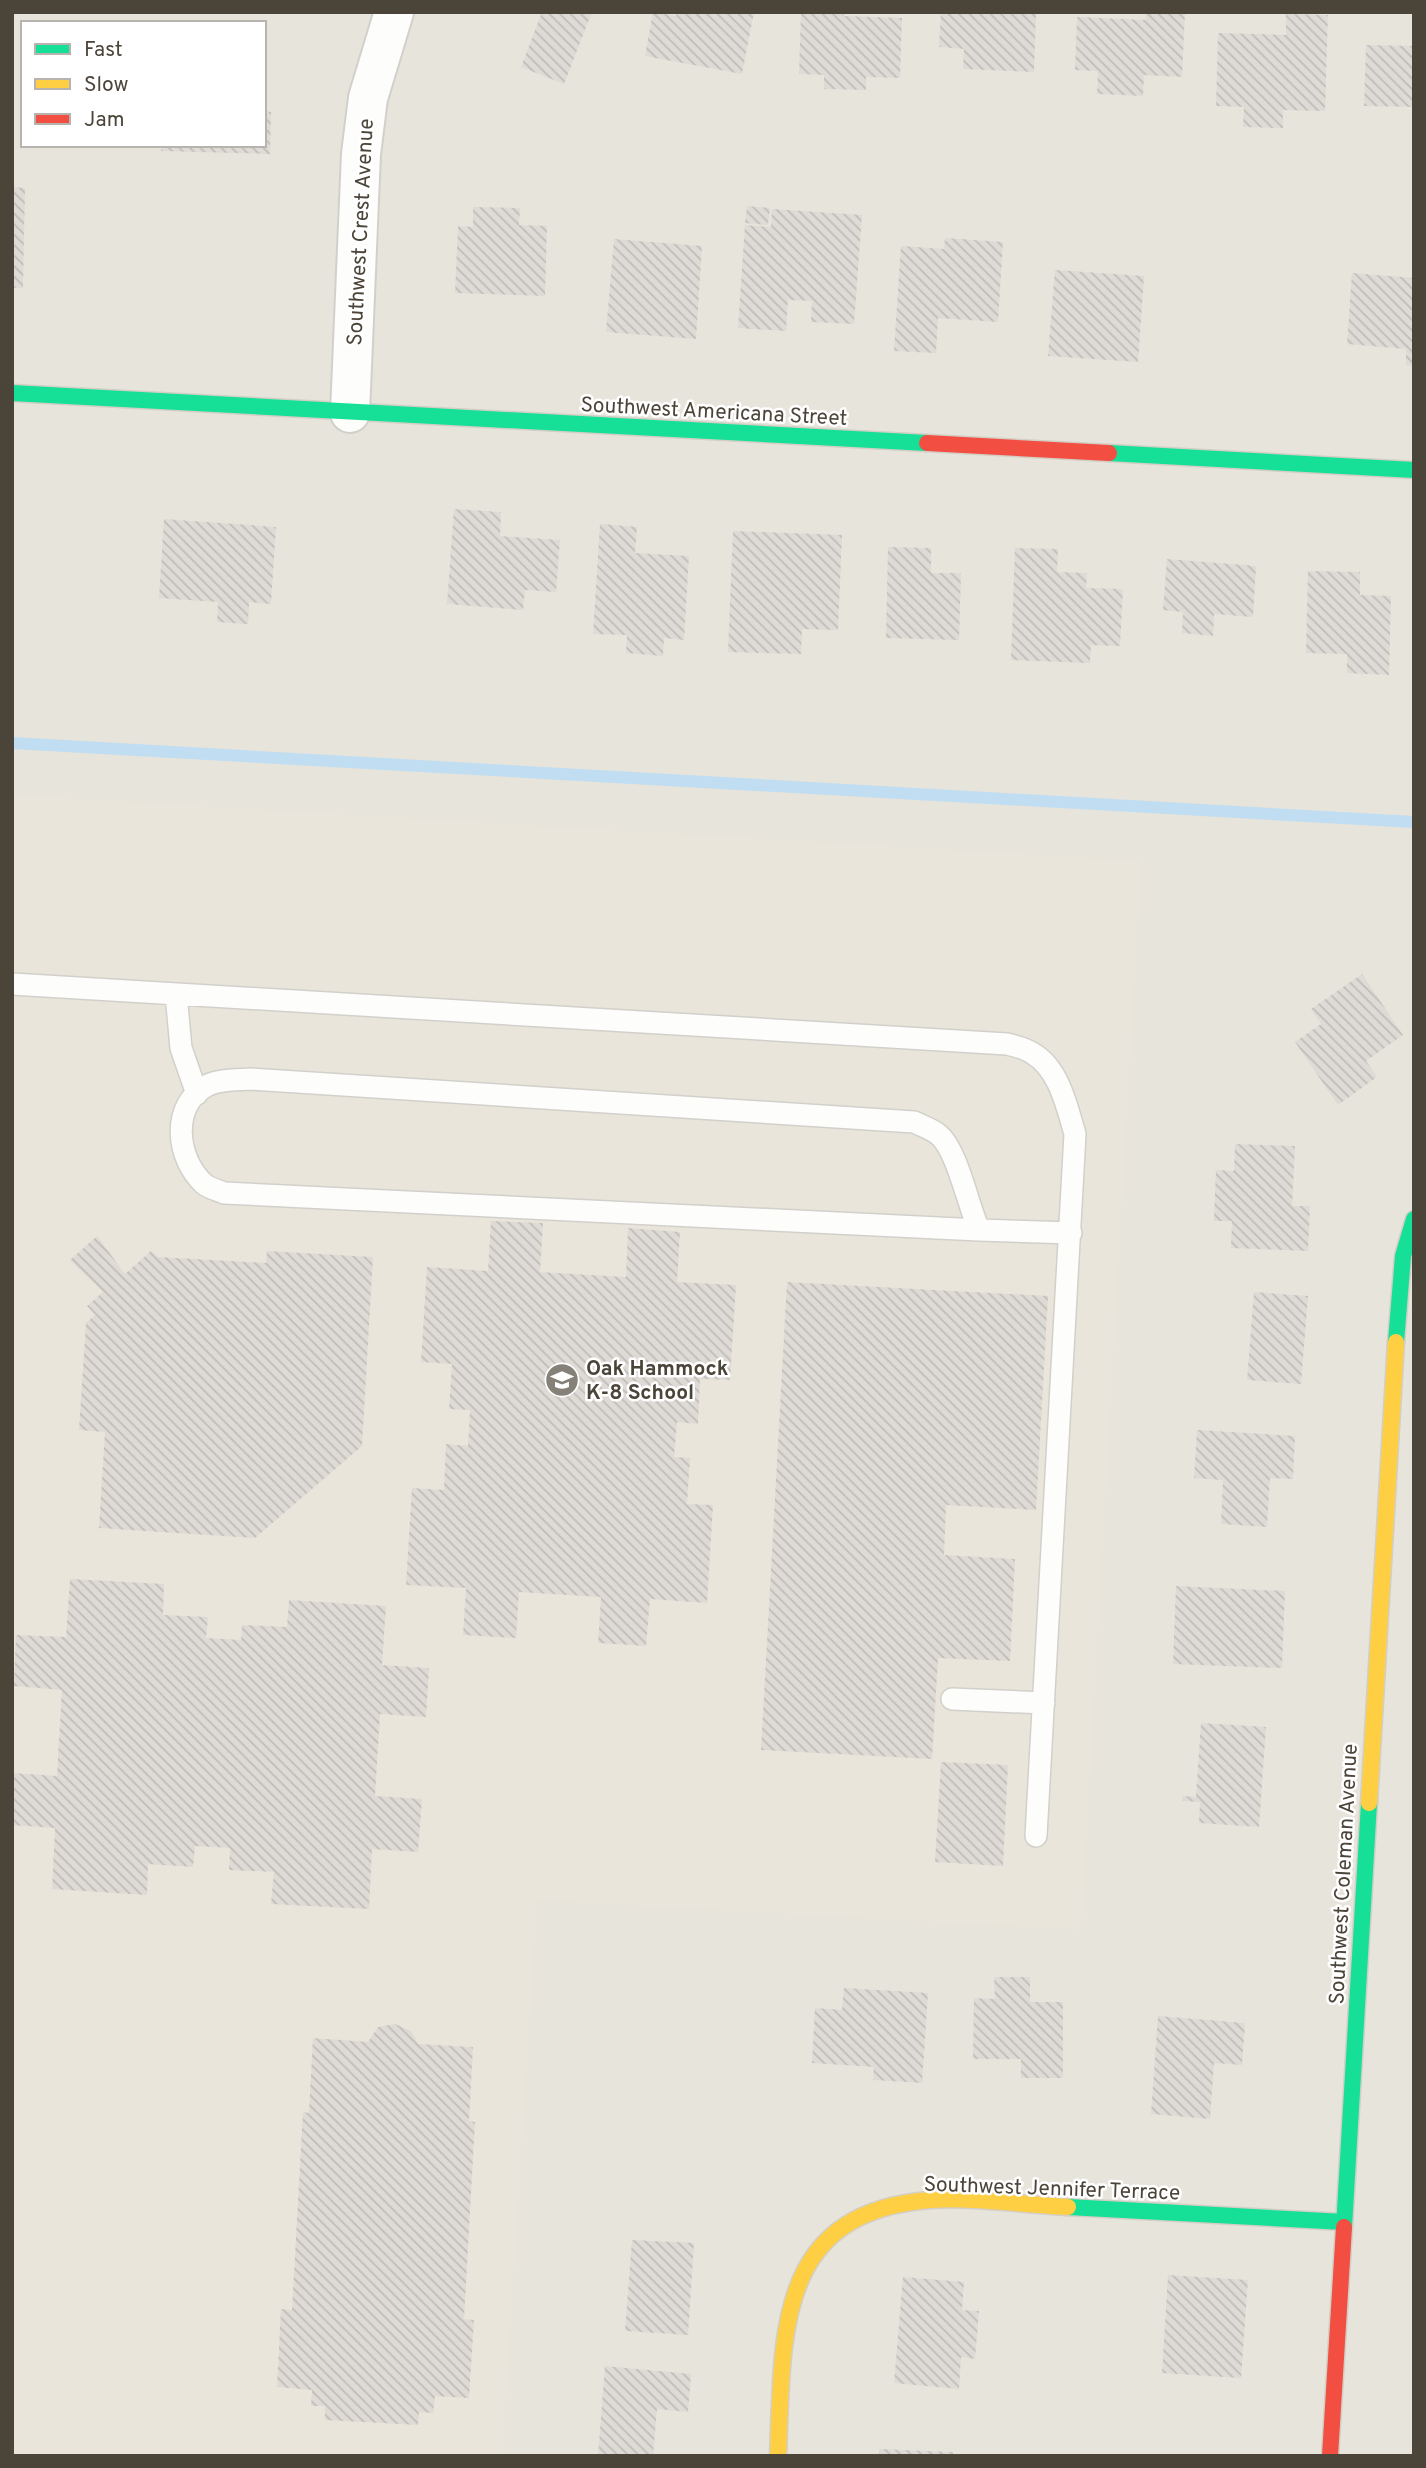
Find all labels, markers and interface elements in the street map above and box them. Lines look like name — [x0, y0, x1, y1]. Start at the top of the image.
legend — [21, 21, 266, 147]
text: Fast — [84, 37, 123, 64]
text: Slow — [84, 72, 129, 99]
text: Jam — [84, 107, 125, 134]
street label: Southwest Crest Avenue — [342, 118, 381, 346]
street label: Southwest Americana Street — [580, 392, 848, 433]
place label: Oak Hammock K-8 School — [586, 1356, 729, 1407]
school or university icon: Oak Hammock K-8 School — [543, 1361, 581, 1399]
street label: Southwest Coleman Avenue — [1324, 1743, 1365, 2005]
street label: Southwest Jennifer Terrace — [923, 2172, 1181, 2207]

